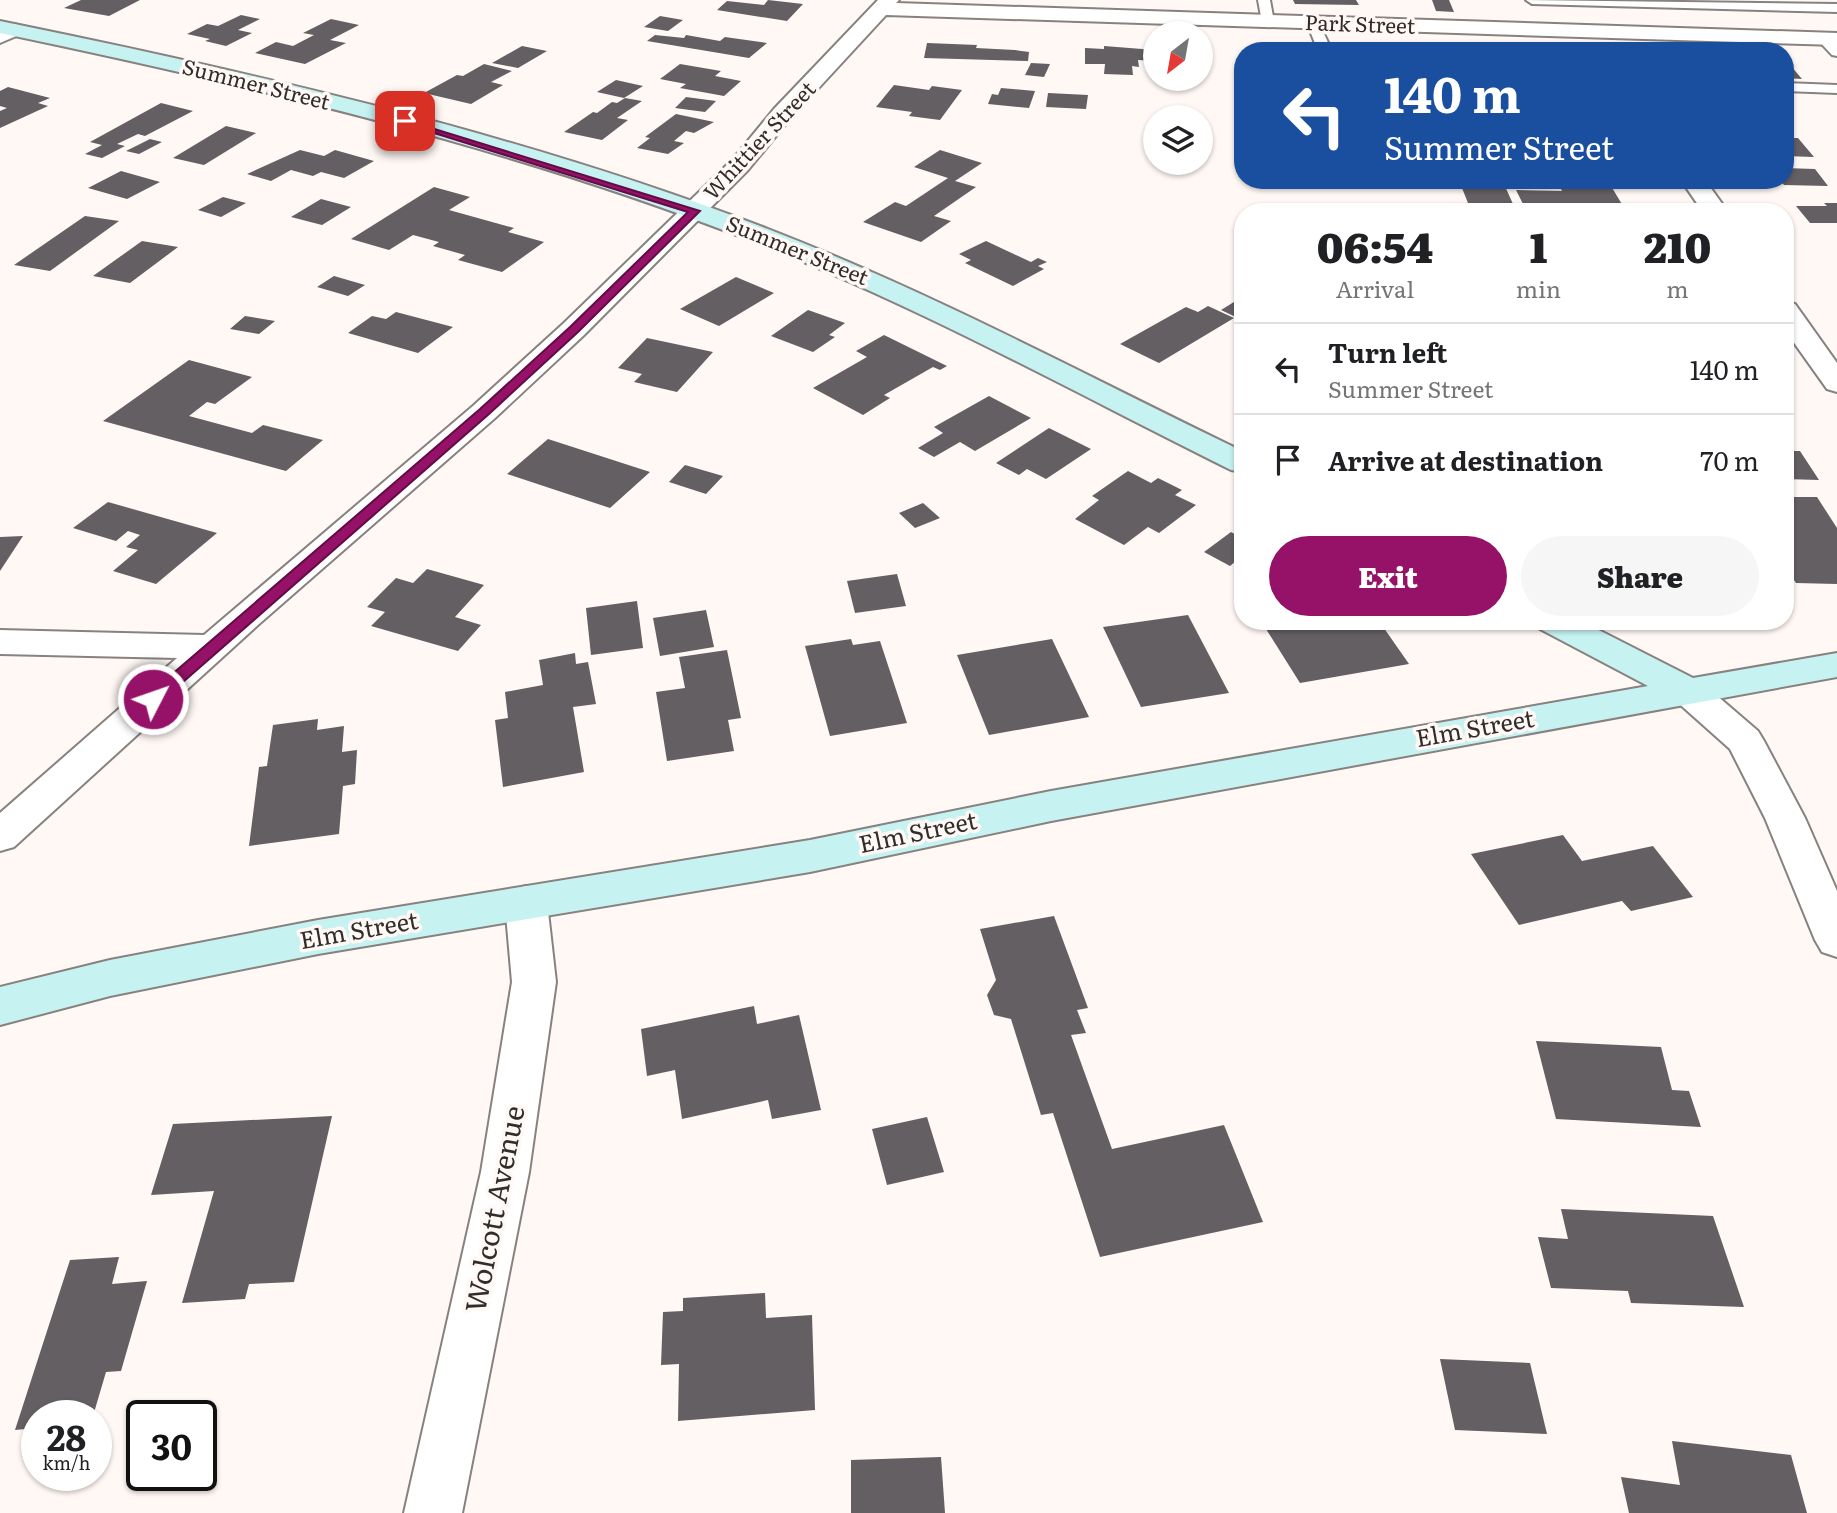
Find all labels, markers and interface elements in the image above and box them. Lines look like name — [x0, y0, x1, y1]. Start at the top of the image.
street label: Park Street — [1304, 5, 1416, 40]
north arrow — [1143, 21, 1213, 91]
map controls — [1143, 21, 1213, 175]
street label: Summer Street — [180, 49, 334, 116]
text: 140 m — [1384, 55, 1521, 128]
icon: left — [1269, 70, 1360, 161]
street label: Whittier Street — [695, 73, 822, 205]
pin — [375, 91, 435, 151]
icon: arrive — [386, 102, 424, 140]
button: layers — [1143, 105, 1213, 175]
text: Summer Street — [1384, 122, 1614, 170]
street label: Summer Street — [722, 206, 874, 292]
text: 06:54 — [1317, 214, 1433, 276]
text: 1 — [1530, 214, 1547, 276]
text: 210 — [1644, 214, 1711, 276]
text: Arrival — [1336, 271, 1414, 305]
text: min — [1516, 271, 1561, 305]
text: m — [1666, 271, 1689, 305]
text: Turn left — [1328, 332, 1447, 371]
text: 140 m — [1690, 349, 1759, 388]
icon: left — [1269, 350, 1307, 388]
text: Summer Street — [1328, 371, 1493, 405]
text: Arrive at destination — [1328, 440, 1603, 479]
text: 70 m — [1700, 440, 1759, 479]
icon: arrive — [1269, 441, 1307, 479]
button: Exit — [1269, 536, 1507, 616]
button: Share — [1521, 536, 1759, 616]
position arrow — [116, 662, 190, 736]
street label: Elm Street — [1413, 699, 1537, 754]
street label: Elm Street — [855, 801, 980, 860]
street label: Elm Street — [297, 901, 421, 956]
street label: Wolcott Avenue — [452, 1102, 534, 1315]
speed limit sign: 30 — [126, 1400, 217, 1491]
text: 28 — [47, 1410, 86, 1462]
text: km/h — [43, 1449, 90, 1476]

